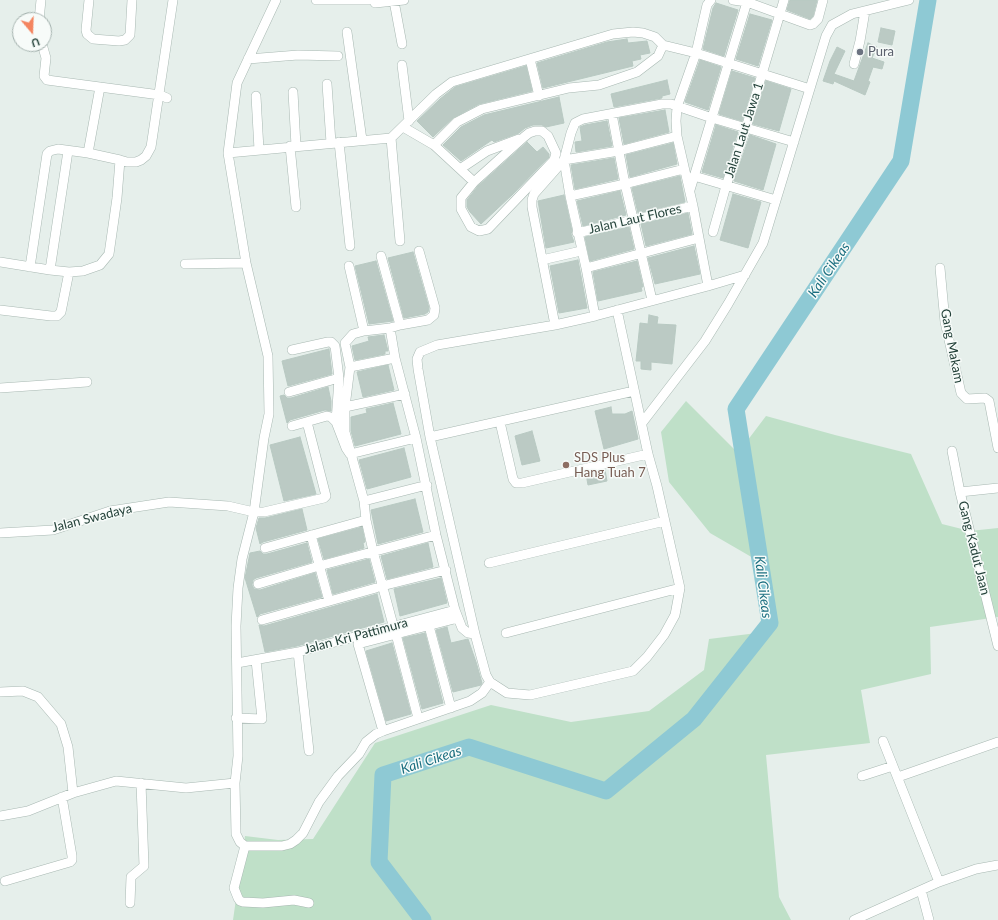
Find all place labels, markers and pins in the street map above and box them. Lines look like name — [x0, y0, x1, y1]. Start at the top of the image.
place label: Pura — [868, 44, 894, 60]
marker: Pura — [855, 47, 865, 57]
place label: SDS Plus Hang Tuah 7 — [574, 450, 646, 481]
marker: SDS Plus Hang Tuah 7 — [561, 460, 571, 470]

